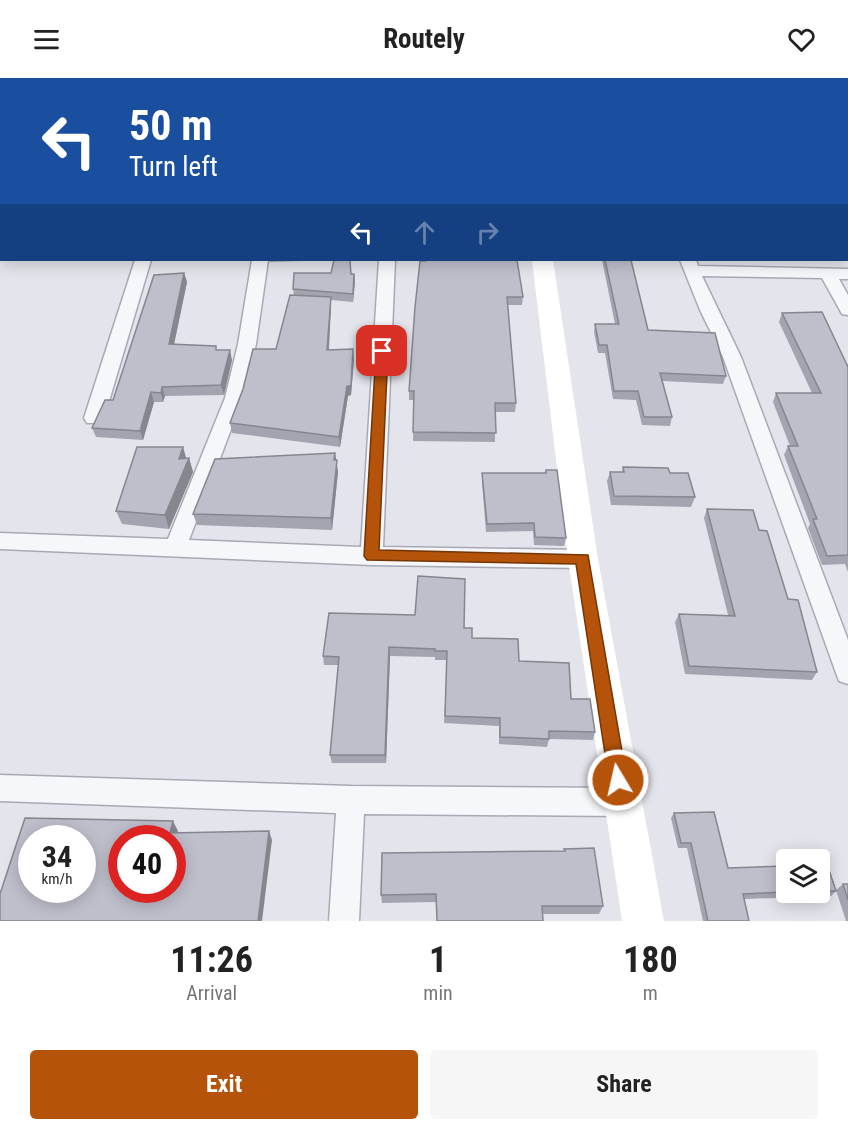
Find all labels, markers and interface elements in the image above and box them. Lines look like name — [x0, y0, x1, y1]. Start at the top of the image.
icon: menu — [30, 23, 63, 56]
text: Routely — [383, 23, 465, 55]
icon: heart — [785, 23, 818, 56]
text: 50 m — [129, 101, 212, 150]
icon: left — [30, 102, 108, 180]
text: Turn left — [129, 151, 218, 183]
icon: left — [345, 216, 378, 249]
icon: ahead — [408, 216, 441, 249]
icon: right — [471, 216, 504, 249]
pin — [356, 325, 407, 376]
icon: arrive — [365, 334, 398, 367]
position arrow — [586, 748, 650, 812]
speed limit sign: 40 — [108, 825, 186, 903]
text: 34 — [42, 839, 72, 874]
map controls — [776, 849, 830, 903]
button: layers — [776, 849, 830, 903]
text: km/h — [42, 870, 72, 888]
text: 11:26 — [170, 939, 253, 981]
text: 1 — [429, 939, 447, 981]
text: 180 — [623, 939, 678, 981]
text: Arrival — [186, 981, 237, 1005]
text: min — [423, 981, 453, 1005]
text: m — [643, 981, 658, 1005]
button: Exit — [30, 1050, 418, 1119]
button: Share — [430, 1050, 818, 1119]

